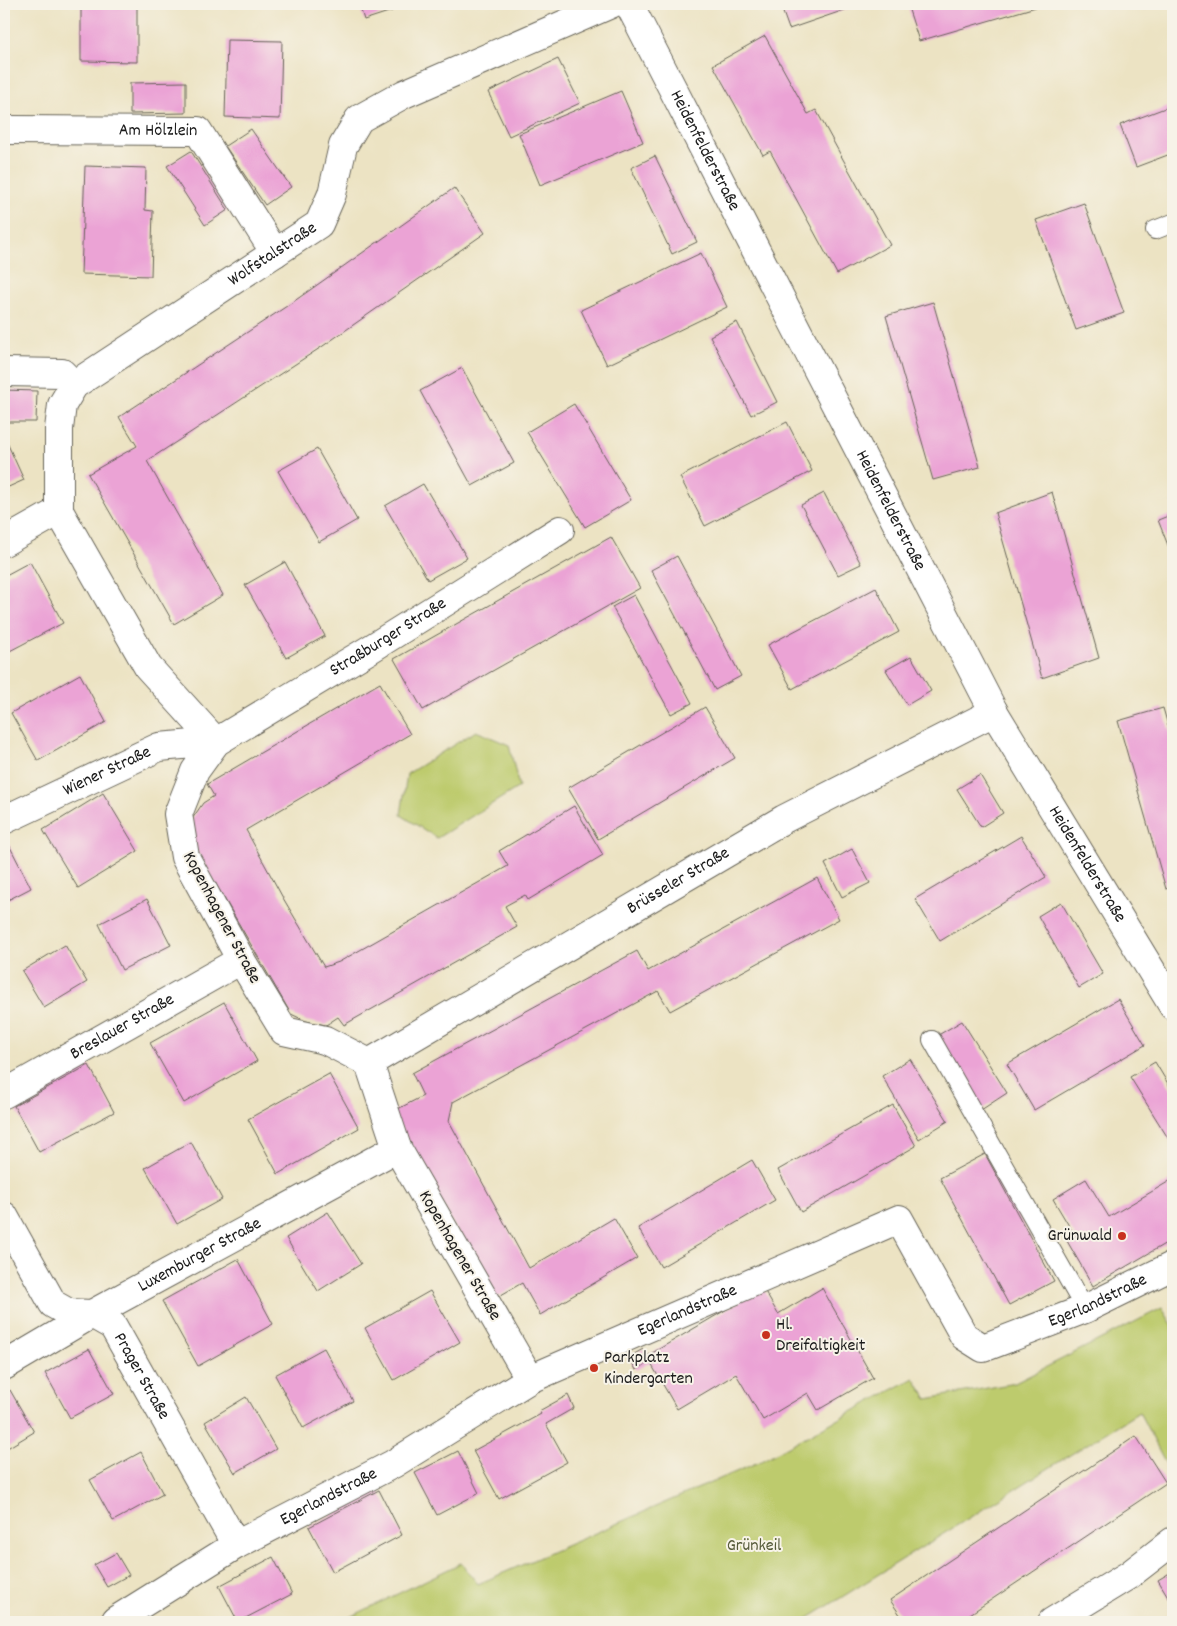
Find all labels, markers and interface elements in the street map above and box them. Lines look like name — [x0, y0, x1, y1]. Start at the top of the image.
street label: Heidenfelderstraße — [663, 86, 746, 215]
street label: Am Hölzlein — [119, 118, 197, 143]
street label: Wolfstalstraße — [223, 216, 322, 293]
street label: Heidenfelderstraße — [849, 446, 932, 575]
street label: Straßburger Straße — [325, 592, 452, 683]
street label: Wiener Straße — [59, 740, 155, 803]
street label: Heidenfelderstraße — [1042, 801, 1132, 928]
street label: Brüsseler Straße — [622, 841, 735, 921]
street label: Kopenhagener Straße — [176, 847, 266, 989]
street label: Breslauer Straße — [66, 988, 179, 1067]
street label: Kopenhagener Straße — [412, 1186, 507, 1326]
street label: Luxemburger Straße — [134, 1211, 266, 1299]
place label: Grünwald — [1047, 1224, 1112, 1249]
marker: Grünwald — [1116, 1230, 1128, 1242]
street label: Egerlandstraße — [1045, 1268, 1152, 1334]
street label: Egerlandstraße — [634, 1278, 741, 1343]
place label: Hl. Dreifaltigkeit — [776, 1313, 866, 1359]
street label: Prager Straße — [107, 1328, 176, 1424]
marker: Hl. Dreifaltigkeit — [760, 1329, 772, 1341]
place label: Parkplatz Kindergarten — [604, 1346, 693, 1392]
marker: Parkplatz Kindergarten — [588, 1362, 600, 1374]
street label: Egerlandstraße — [276, 1462, 382, 1533]
park label: Grünkeil — [727, 1534, 782, 1559]

